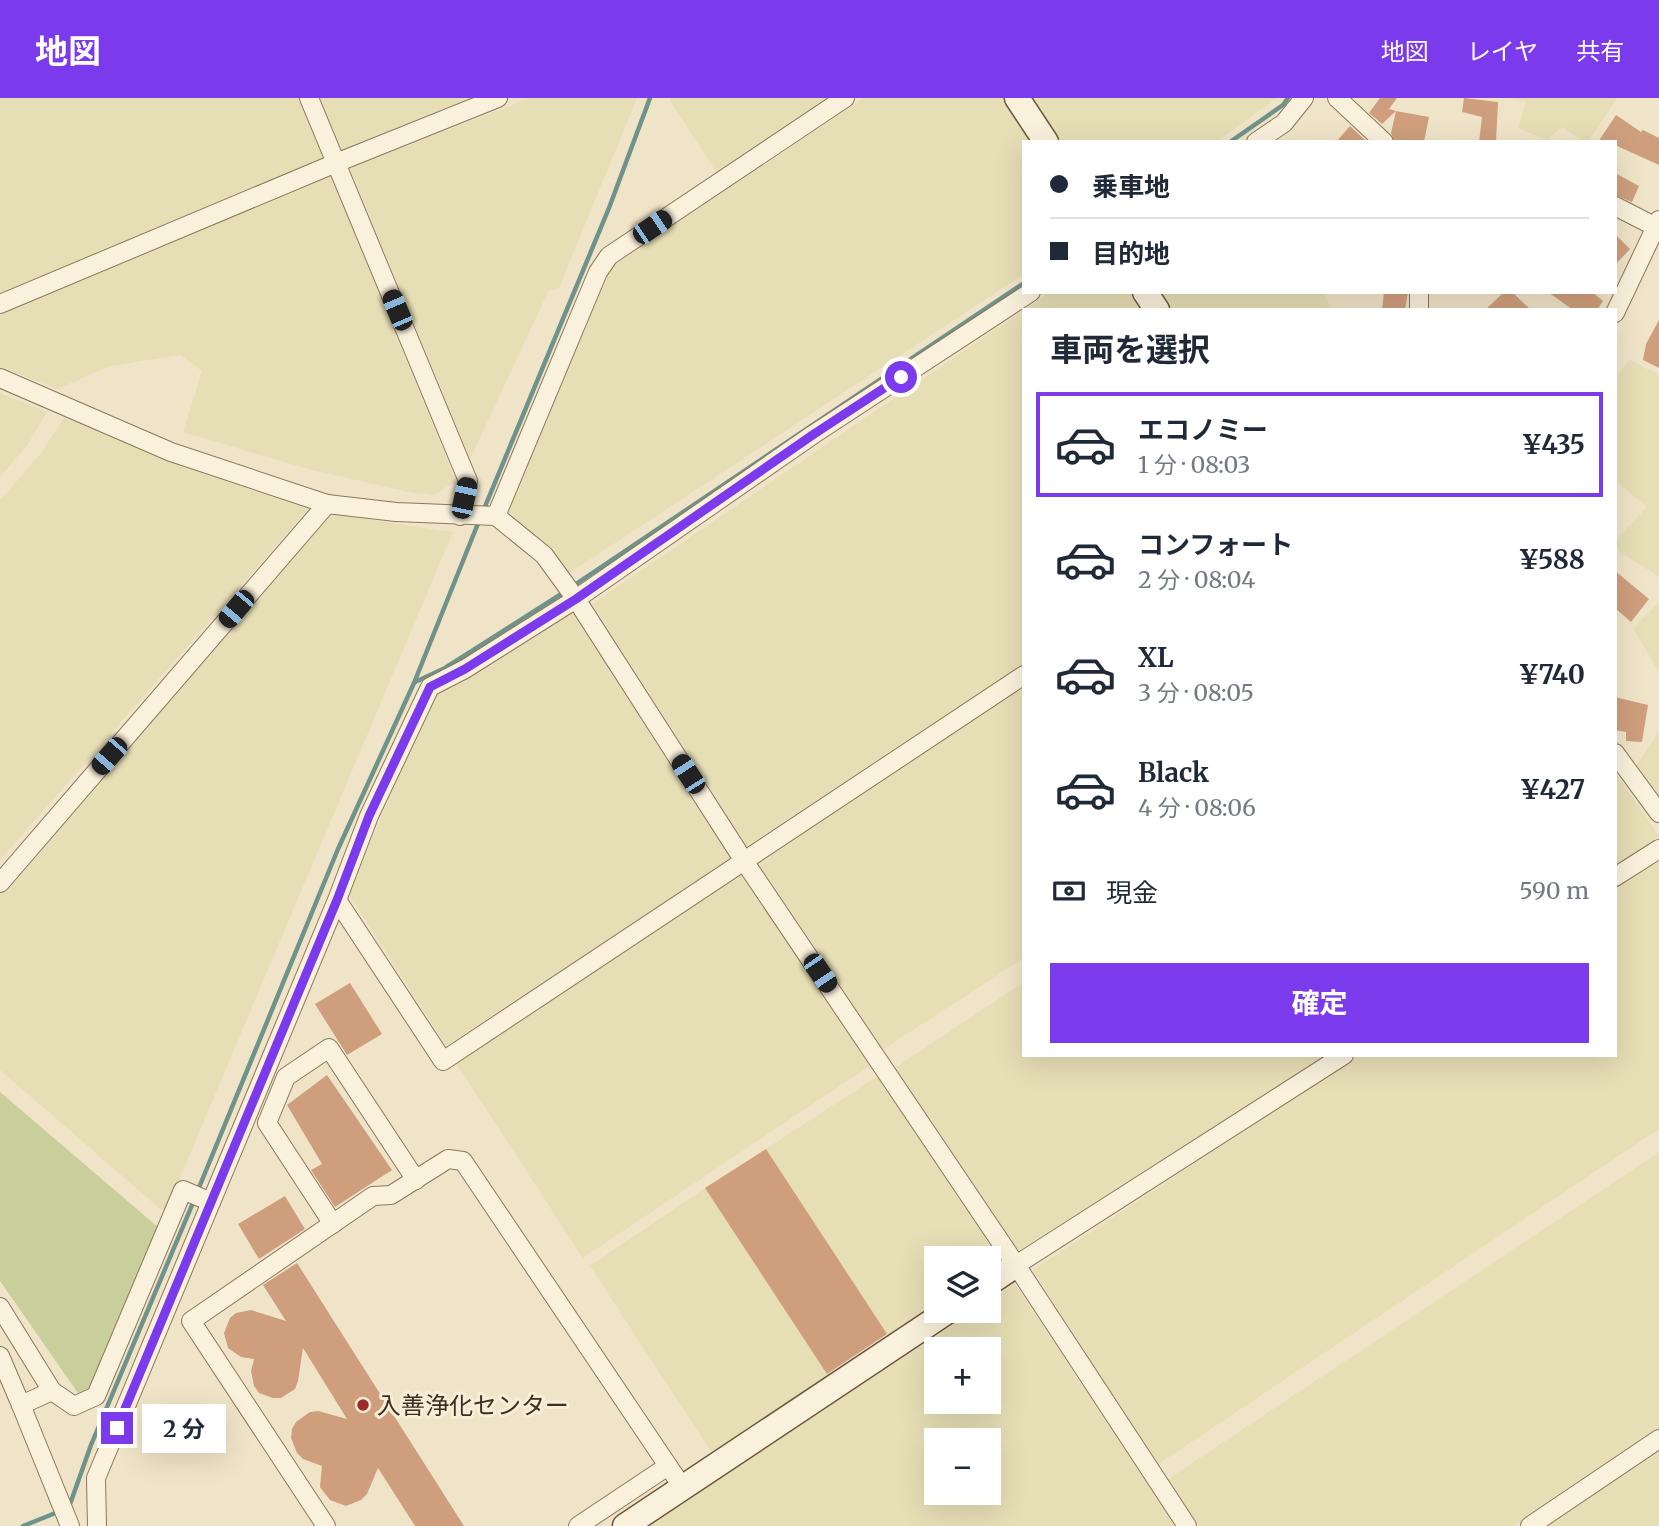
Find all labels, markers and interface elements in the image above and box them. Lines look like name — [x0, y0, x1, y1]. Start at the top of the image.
text: 地図 — [35, 31, 101, 72]
text: 地図 — [1381, 36, 1429, 67]
text: レイヤ — [1467, 36, 1538, 67]
text: 共有 — [1576, 36, 1624, 67]
text: 乗車地 — [1092, 170, 1170, 203]
car — [629, 207, 676, 247]
text: 目的地 — [1092, 237, 1170, 270]
car — [380, 287, 415, 333]
text: 車両を選択 — [1050, 330, 1210, 370]
route start — [885, 361, 917, 393]
icon: car — [1054, 413, 1117, 476]
text: エコノミー — [1138, 413, 1268, 446]
text: ¥435 — [1522, 428, 1585, 461]
text: 1 分 · 08:03 — [1138, 450, 1250, 479]
car — [450, 475, 479, 521]
icon: car — [1054, 528, 1117, 591]
text: コンフォート — [1138, 528, 1293, 561]
text: ¥588 — [1518, 543, 1585, 576]
text: 2 分 · 08:04 — [1138, 565, 1255, 594]
car — [215, 586, 258, 632]
text: XL — [1138, 641, 1174, 674]
icon: car — [1054, 643, 1117, 706]
text: ¥740 — [1519, 658, 1585, 691]
text: 3 分 · 08:05 — [1138, 678, 1254, 707]
car — [88, 733, 131, 779]
car — [668, 751, 709, 797]
text: Black — [1138, 756, 1209, 789]
icon: car — [1054, 758, 1117, 821]
text: ¥427 — [1520, 773, 1585, 806]
text: 4 分 · 08:06 — [1138, 793, 1256, 822]
icon: cash — [1050, 872, 1088, 910]
text: 現金 — [1106, 876, 1158, 909]
text: 590 m — [1519, 876, 1589, 905]
car — [800, 950, 841, 996]
button: 確定 — [1050, 963, 1589, 1043]
map controls — [924, 1246, 1001, 1505]
button: layers — [924, 1246, 1001, 1323]
button: + — [924, 1337, 1001, 1414]
place label: 入善浄化センター — [377, 1390, 569, 1421]
marker: 入善浄化センター — [355, 1397, 371, 1413]
callout: 2 分 — [142, 1404, 226, 1452]
route end — [101, 1412, 133, 1444]
text: 2 分 — [163, 1414, 205, 1443]
button: − — [924, 1428, 1001, 1505]

